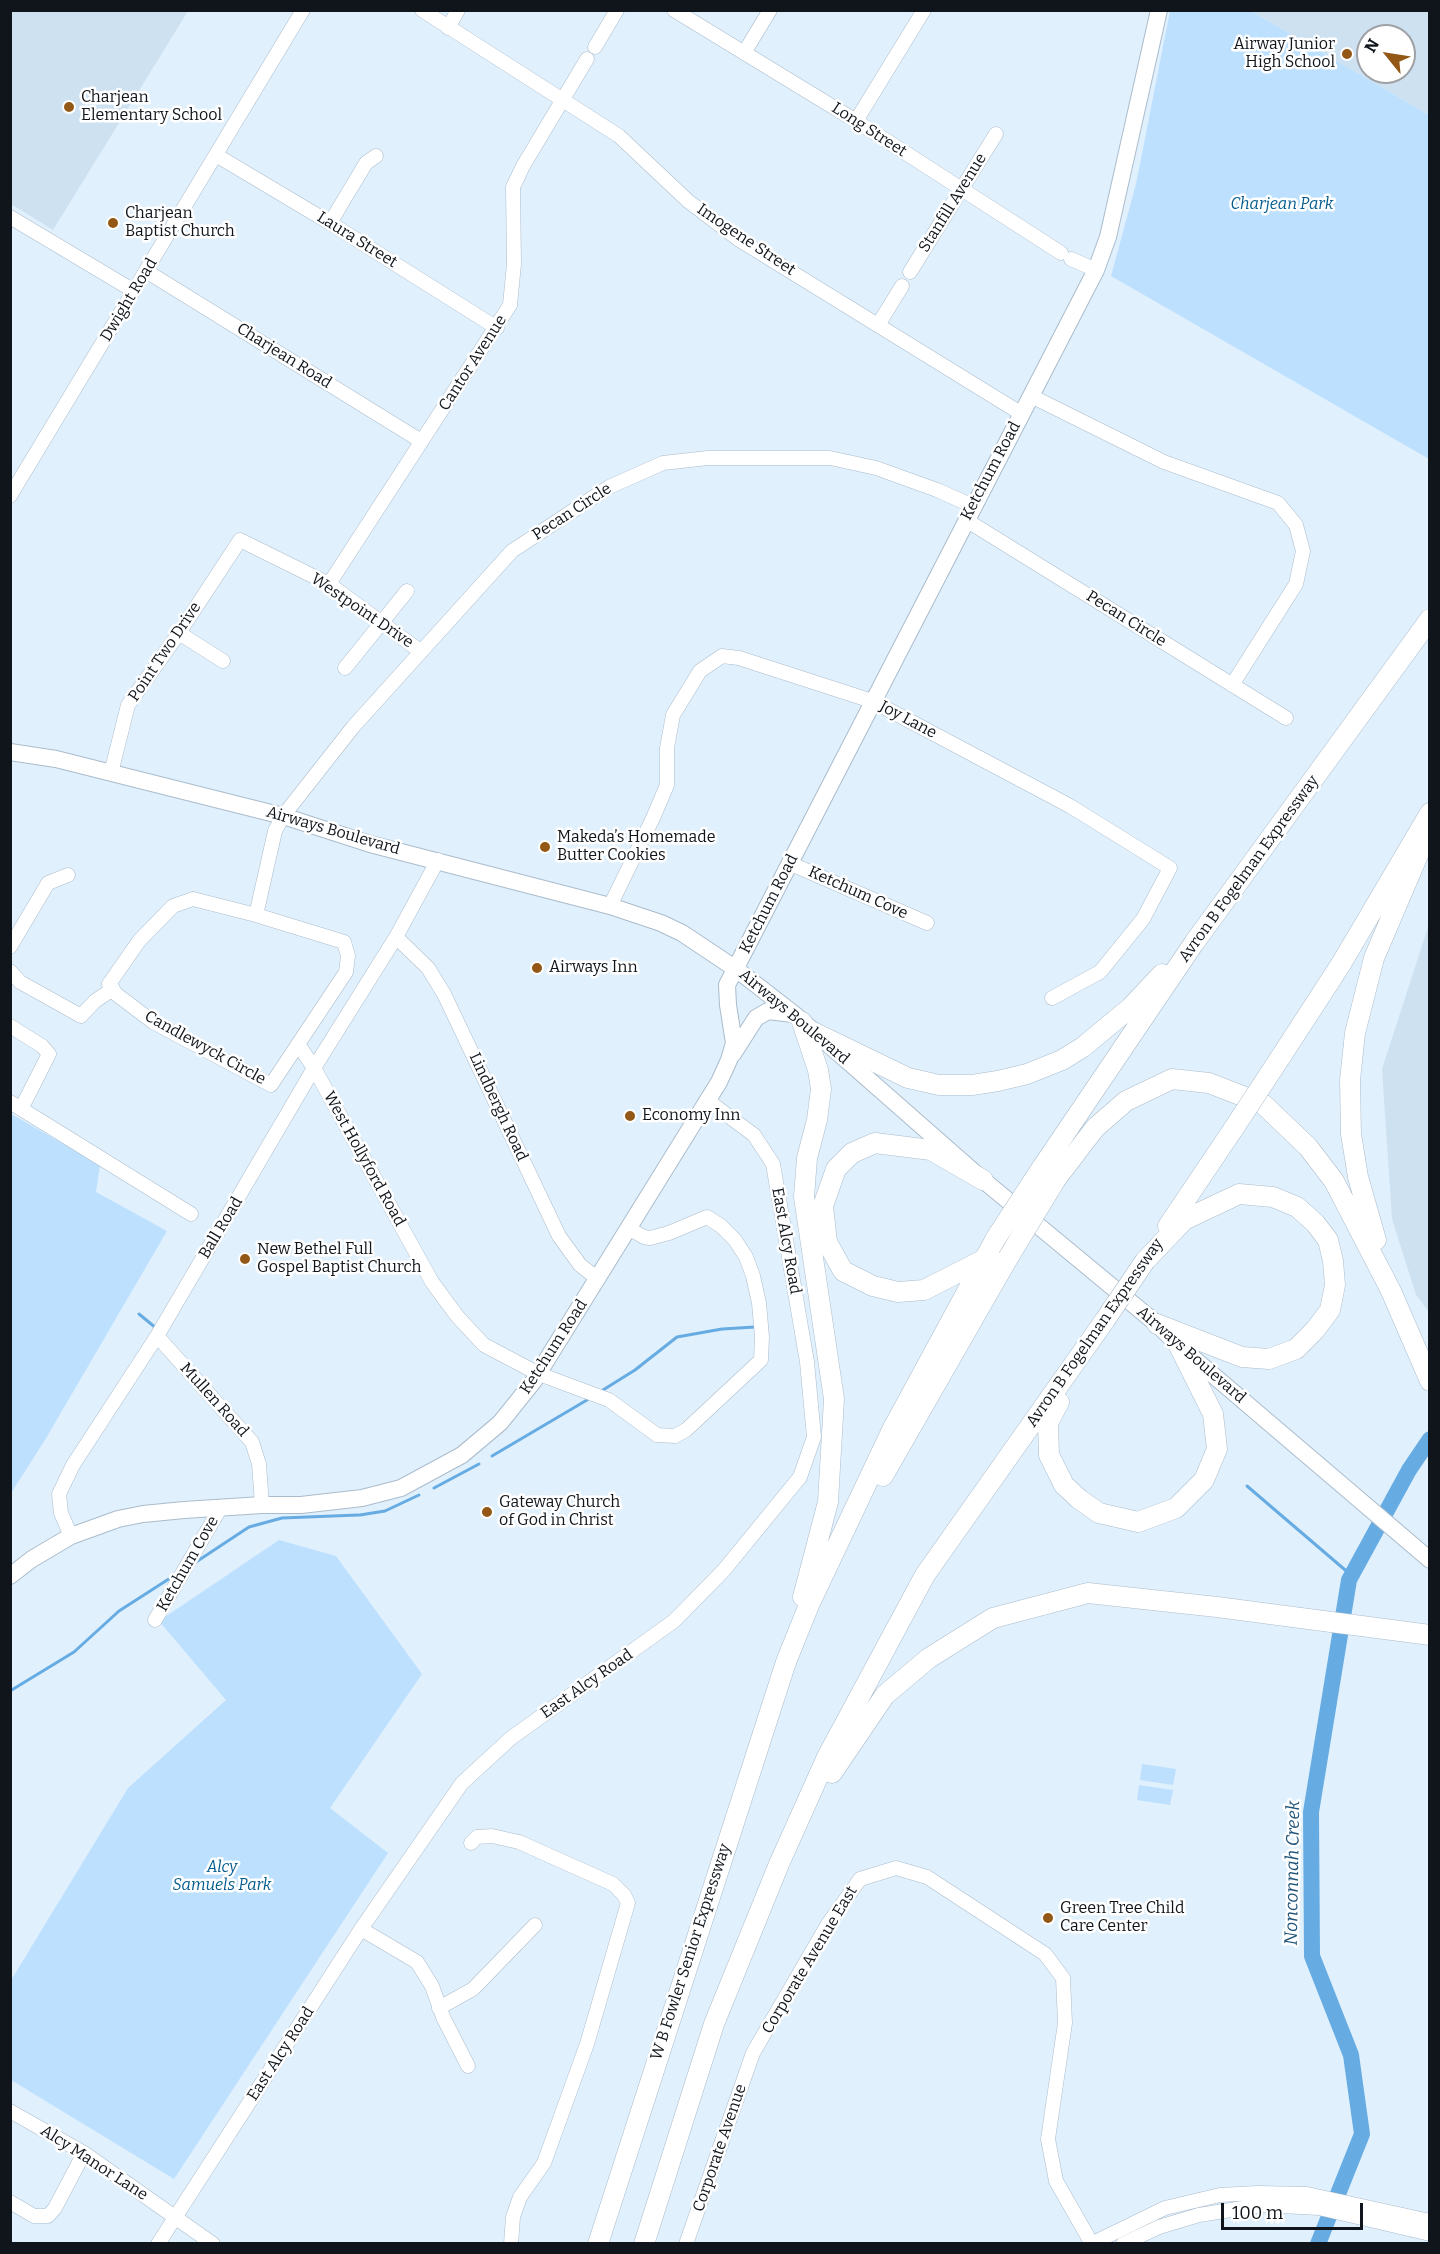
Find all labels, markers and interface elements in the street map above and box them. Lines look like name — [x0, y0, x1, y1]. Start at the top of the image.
north arrow — [1356, 24, 1416, 84]
place label: Airway Junior High School — [1233, 35, 1335, 73]
text: N — [1360, 36, 1383, 56]
marker: Airway Junior High School — [1340, 47, 1354, 61]
place label: Charjean Elementary School — [81, 88, 222, 126]
street label: Long Street — [828, 99, 910, 161]
marker: Charjean Elementary School — [62, 100, 76, 114]
street label: Stanfill Avenue — [915, 150, 991, 256]
park label: Charjean Park — [1231, 195, 1333, 215]
street label: Imogene Street — [693, 200, 799, 280]
place label: Charjean Baptist Church — [125, 204, 235, 242]
street label: Laura Street — [313, 208, 401, 272]
marker: Charjean Baptist Church — [106, 216, 120, 230]
street label: Dwight Road — [97, 255, 161, 345]
street label: Cantor Avenue — [435, 312, 511, 414]
street label: Charjean Road — [233, 319, 335, 393]
street label: Ketchum Road — [957, 418, 1025, 524]
street label: Pecan Circle — [529, 479, 615, 545]
street label: Westpoint Drive — [307, 570, 417, 652]
street label: Pecan Circle — [1082, 587, 1170, 651]
street label: Point Two Drive — [125, 599, 205, 705]
street label: Joy Lane — [876, 697, 940, 743]
street label: Avron B Fogelman Expressway — [1175, 772, 1323, 966]
street label: Airways Boulevard — [264, 803, 402, 859]
place label: Makeda’s Homemade Butter Cookies — [557, 828, 715, 866]
marker: Makeda’s Homemade Butter Cookies — [538, 840, 552, 854]
street label: Ketchum Road — [736, 851, 802, 957]
street label: Ketchum Cove — [805, 862, 911, 924]
place label: Airways Inn — [549, 958, 638, 978]
marker: Airways Inn — [530, 961, 544, 975]
street label: Airways Boulevard — [735, 965, 853, 1069]
street label: Candlewyck Circle — [141, 1007, 269, 1089]
street label: Lindbergh Road — [465, 1050, 531, 1164]
street label: West Hollyford Road — [319, 1088, 409, 1230]
place label: Economy Inn — [642, 1106, 740, 1126]
marker: Economy Inn — [623, 1109, 637, 1123]
street label: East Alcy Road — [767, 1186, 805, 1296]
street label: Ball Road — [195, 1194, 247, 1262]
street label: Avron B Fogelman Expressway — [1022, 1235, 1168, 1431]
place label: New Bethel Full Gospel Baptist Church — [257, 1240, 421, 1278]
marker: New Bethel Full Gospel Baptist Church — [238, 1252, 252, 1266]
street label: Ketchum Road — [516, 1296, 592, 1398]
street label: Airways Boulevard — [1133, 1302, 1249, 1408]
street label: Mullen Road — [176, 1359, 252, 1441]
place label: Gateway Church of God in Christ — [499, 1493, 620, 1531]
marker: Gateway Church of God in Christ — [480, 1505, 494, 1519]
street label: Ketchum Cove — [153, 1513, 223, 1615]
street label: East Alcy Road — [537, 1645, 637, 1723]
water label: Nonconnah Creek — [1281, 1800, 1305, 1946]
street label: W B Fowler Senior Expressway — [647, 1841, 735, 2063]
park label: Alcy Samuels Park — [172, 1858, 272, 1896]
street label: Corporate Avenue East — [758, 1883, 862, 2037]
place label: Green Tree Child Care Center — [1060, 1899, 1184, 1937]
marker: Green Tree Child Care Center — [1041, 1911, 1055, 1925]
street label: East Alcy Road — [244, 2003, 318, 2105]
street label: Corporate Avenue — [689, 2082, 751, 2214]
street label: Alcy Manor Lane — [37, 2121, 151, 2205]
scale bar — [1224, 2191, 1366, 2229]
text: 100 m — [1232, 2202, 1283, 2224]

